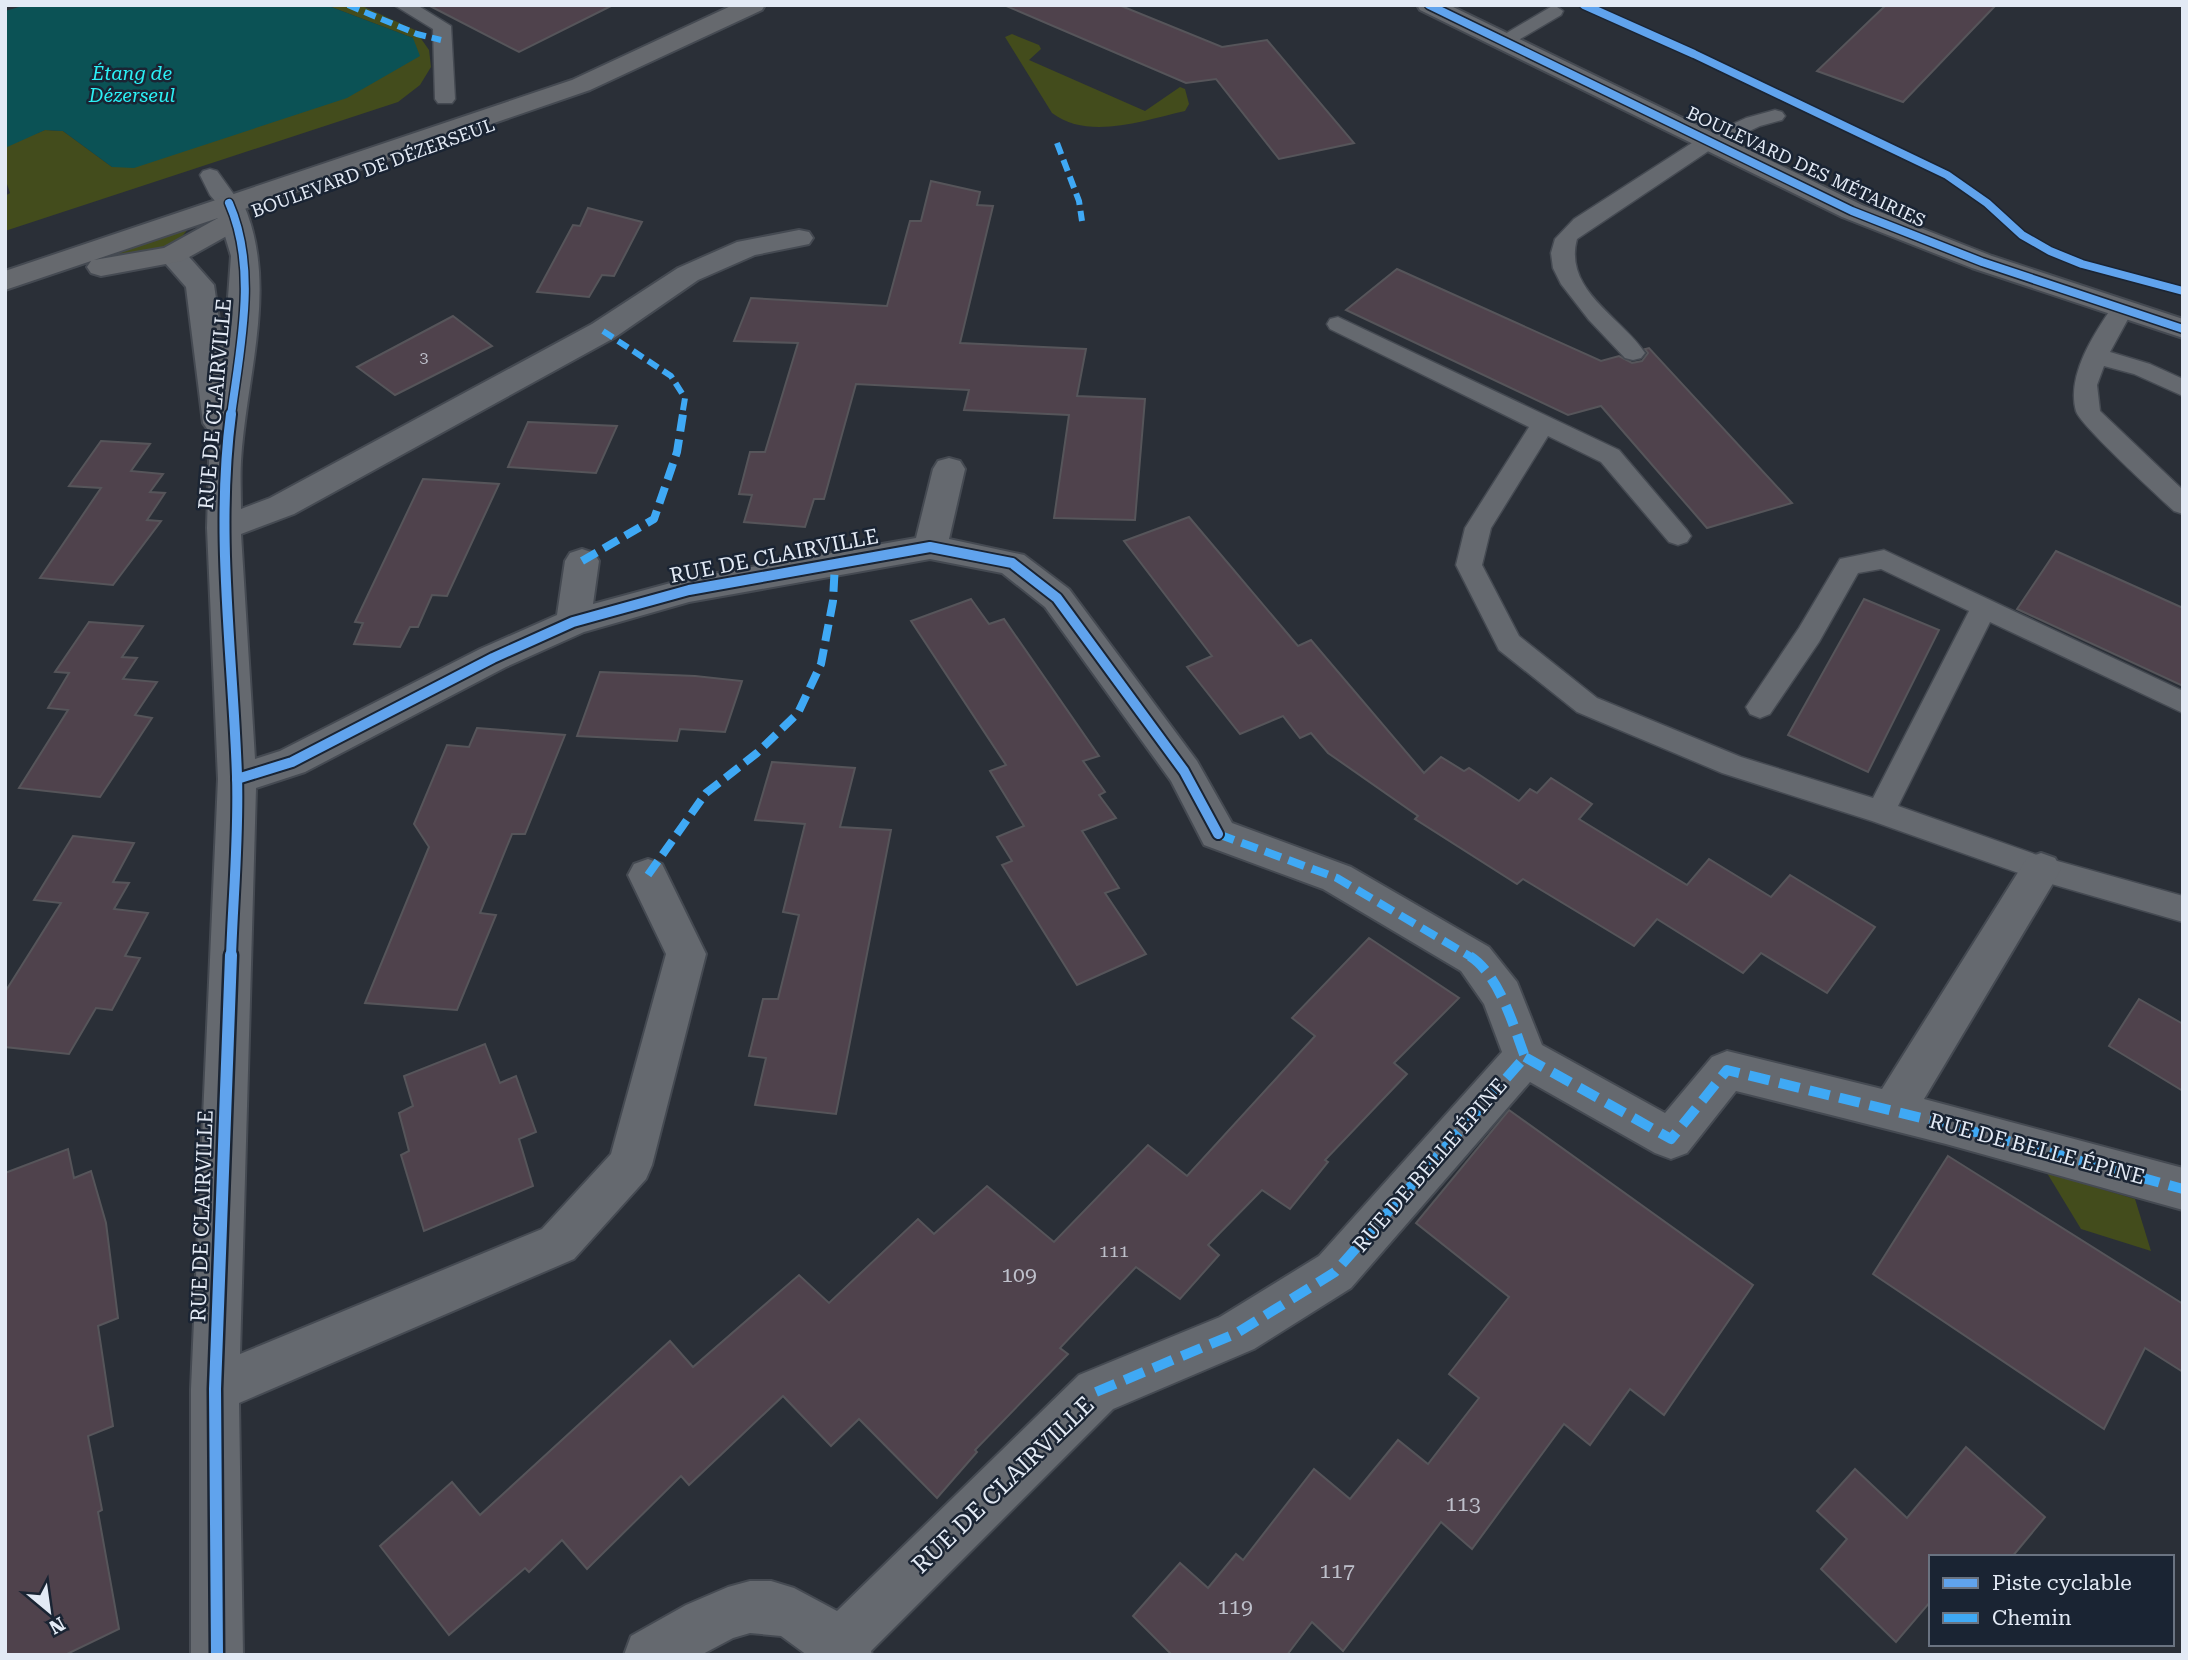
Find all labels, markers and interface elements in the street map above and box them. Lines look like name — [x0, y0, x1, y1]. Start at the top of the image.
water label: Étang de Dézerseul — [88, 62, 175, 107]
street label: BOULEVARD DES MÉTAIRIES — [1683, 102, 1929, 231]
street label: BOULEVARD DE DÉZERSEUL — [248, 114, 497, 221]
street label: RUE DE CLAIRVILLE — [194, 297, 236, 511]
house number: 3 — [420, 348, 429, 367]
street label: RUE DE CLAIRVILLE — [668, 524, 880, 588]
street label: RUE DE BELLE ÉPINE — [1347, 1073, 1512, 1257]
street label: RUE DE BELLE ÉPINE — [1927, 1108, 2148, 1189]
street label: RUE DE CLAIRVILLE — [186, 1110, 218, 1322]
house number: 111 — [1099, 1240, 1129, 1261]
house number: 109 — [1001, 1263, 1037, 1287]
street label: RUE DE CLAIRVILLE — [906, 1391, 1100, 1579]
house number: 113 — [1445, 1492, 1481, 1516]
legend — [1929, 1555, 2174, 1646]
house number: 117 — [1319, 1559, 1355, 1583]
text: Piste cyclable — [1992, 1571, 2132, 1595]
north arrow — [14, 1576, 84, 1646]
house number: 119 — [1217, 1595, 1253, 1619]
text: Chemin — [1992, 1606, 2072, 1630]
text: N — [45, 1612, 69, 1639]

